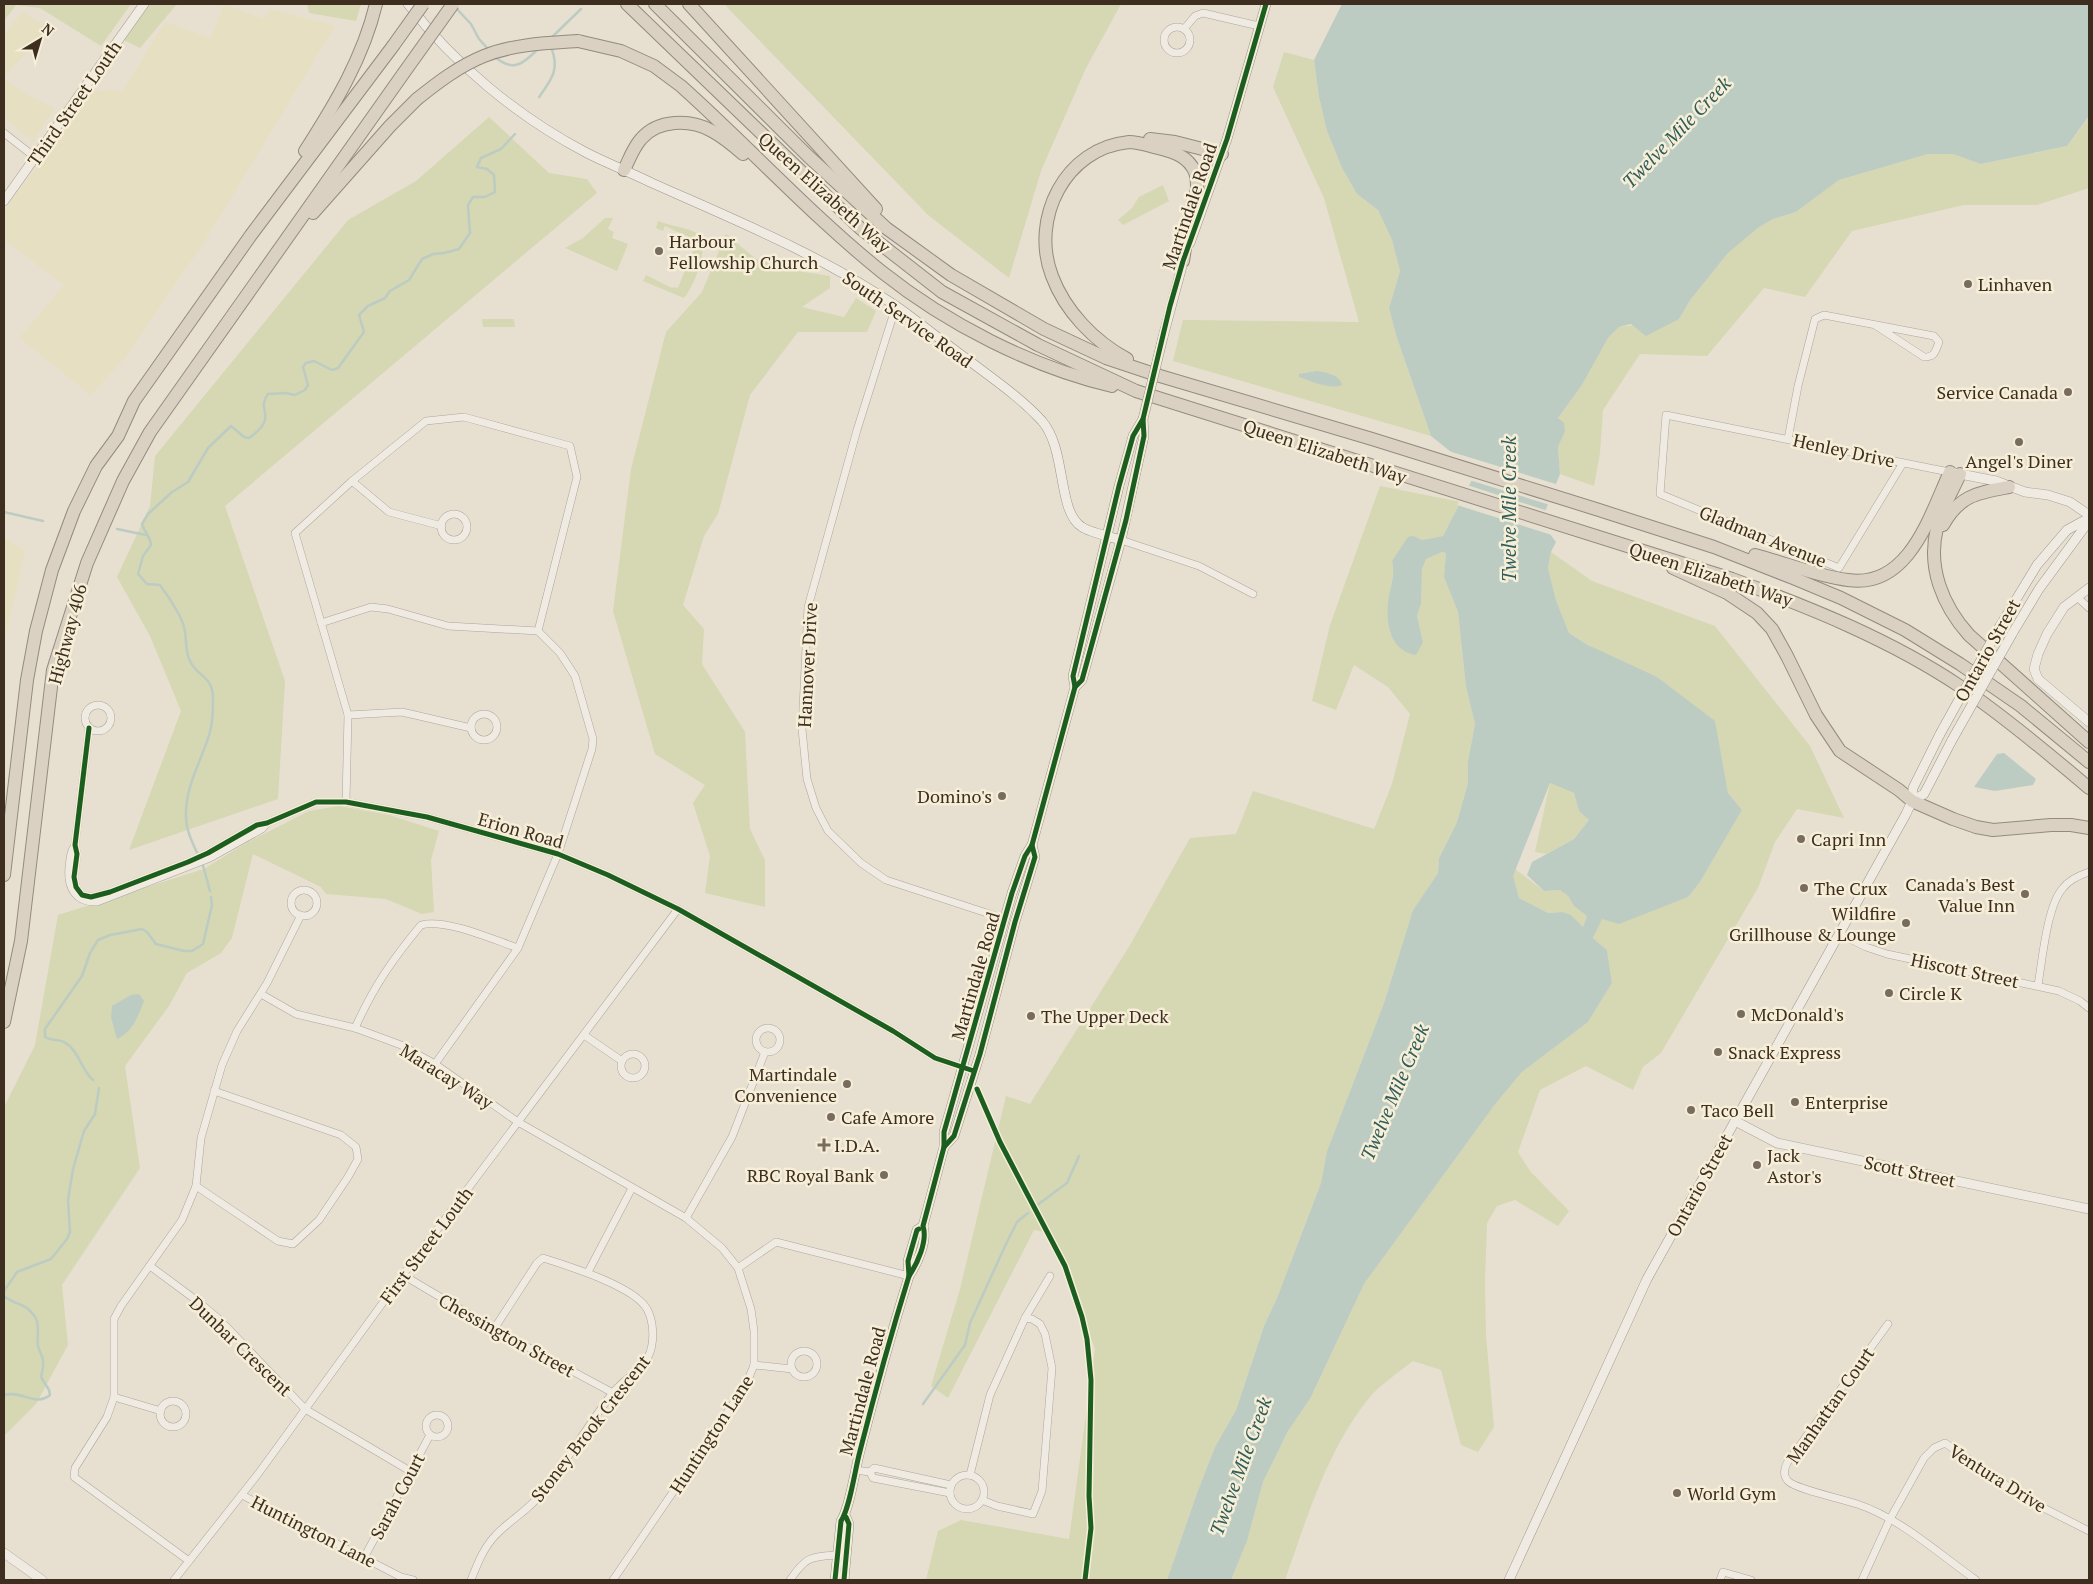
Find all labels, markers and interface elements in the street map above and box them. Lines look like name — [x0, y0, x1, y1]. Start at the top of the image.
north arrow — [15, 15, 65, 65]
text: N — [38, 19, 59, 40]
street label: Third Street Louth — [22, 35, 127, 171]
water label: Twelve Mile Creek — [1616, 70, 1736, 193]
street label: Queen Elizabeth Way — [754, 126, 897, 259]
street label: Martindale Road — [1156, 139, 1222, 273]
place label: Harbour Fellowship Church — [669, 229, 819, 274]
marker: Harbour Fellowship Church — [653, 245, 665, 257]
street label: South Service Road — [838, 265, 978, 373]
place label: Linhaven — [1978, 272, 2053, 296]
marker: Linhaven — [1962, 278, 1974, 290]
place label: Service Canada — [1937, 380, 2058, 404]
marker: Service Canada — [2062, 386, 2074, 398]
street label: Queen Elizabeth Way — [1240, 413, 1411, 489]
street label: Henley Drive — [1791, 428, 1897, 472]
water label: Twelve Mile Creek — [1496, 435, 1521, 582]
marker: Angel's Diner — [2013, 436, 2025, 448]
place label: Angel's Diner — [1965, 449, 2073, 473]
street label: Gladman Avenue — [1696, 500, 1830, 572]
street label: Queen Elizabeth Way — [1626, 536, 1797, 612]
street label: Highway 406 — [42, 581, 92, 687]
street label: Ontario Street — [1949, 594, 2025, 706]
street label: Hannover Drive — [792, 602, 822, 728]
place label: Domino's — [917, 784, 992, 808]
marker: Domino's — [996, 790, 1008, 802]
street label: Erion Road — [475, 806, 567, 854]
place label: Capri Inn — [1811, 827, 1887, 851]
marker: Capri Inn — [1795, 833, 1807, 845]
place label: Canada's Best Value Inn — [1905, 872, 2015, 917]
place label: The Crux — [1814, 876, 1888, 900]
marker: The Crux — [1798, 882, 1810, 894]
marker: Canada's Best Value Inn — [2019, 888, 2031, 900]
place label: Wildfire Grillhouse & Lounge — [1729, 901, 1896, 946]
street label: Martindale Road — [945, 909, 1005, 1043]
marker: Wildfire Grillhouse & Lounge — [1900, 917, 1912, 929]
street label: Hiscott Street — [1909, 947, 2022, 993]
place label: Circle K — [1899, 981, 1962, 1005]
marker: Circle K — [1883, 987, 1895, 999]
place label: McDonald's — [1751, 1002, 1844, 1026]
place label: The Upper Deck — [1041, 1004, 1169, 1028]
marker: McDonald's — [1735, 1008, 1747, 1020]
marker: The Upper Deck — [1025, 1010, 1037, 1022]
water label: Twelve Mile Creek — [1354, 1019, 1434, 1164]
street label: Maracay Way — [396, 1038, 499, 1115]
place label: Snack Express — [1728, 1040, 1841, 1064]
marker: Snack Express — [1712, 1046, 1724, 1058]
place label: Martindale Convenience — [734, 1062, 837, 1107]
marker: Martindale Convenience — [841, 1078, 853, 1090]
place label: Enterprise — [1805, 1090, 1888, 1114]
marker: Enterprise — [1789, 1096, 1801, 1108]
place label: Taco Bell — [1701, 1098, 1774, 1122]
marker: Taco Bell — [1685, 1104, 1697, 1116]
place label: Cafe Amore — [841, 1105, 934, 1129]
marker: Cafe Amore — [825, 1111, 837, 1123]
street label: Ontario Street — [1661, 1129, 1737, 1241]
place label: I.D.A. — [834, 1133, 880, 1157]
marker: I.D.A. — [818, 1139, 830, 1151]
place label: Jack Astor's — [1767, 1143, 1822, 1188]
street label: Scott Street — [1862, 1150, 1958, 1192]
marker: Jack Astor's — [1751, 1159, 1763, 1171]
place label: RBC Royal Bank — [747, 1163, 875, 1187]
marker: RBC Royal Bank — [878, 1169, 890, 1181]
street label: First Street Louth — [374, 1181, 478, 1308]
street label: Chessington Street — [435, 1288, 580, 1383]
street label: Dunbar Crescent — [185, 1291, 298, 1401]
street label: Martindale Road — [833, 1324, 891, 1458]
street label: Manhattan Court — [1781, 1342, 1879, 1468]
street label: Stoney Brook Crescent — [525, 1349, 655, 1507]
street label: Huntington Lane — [664, 1370, 758, 1498]
water label: Twelve Mile Creek — [1203, 1392, 1277, 1539]
street label: Ventura Drive — [1945, 1438, 2051, 1518]
street label: Sarah Court — [364, 1448, 430, 1543]
place label: World Gym — [1687, 1481, 1777, 1505]
marker: World Gym — [1671, 1487, 1683, 1499]
street label: Huntington Lane — [248, 1489, 380, 1573]

